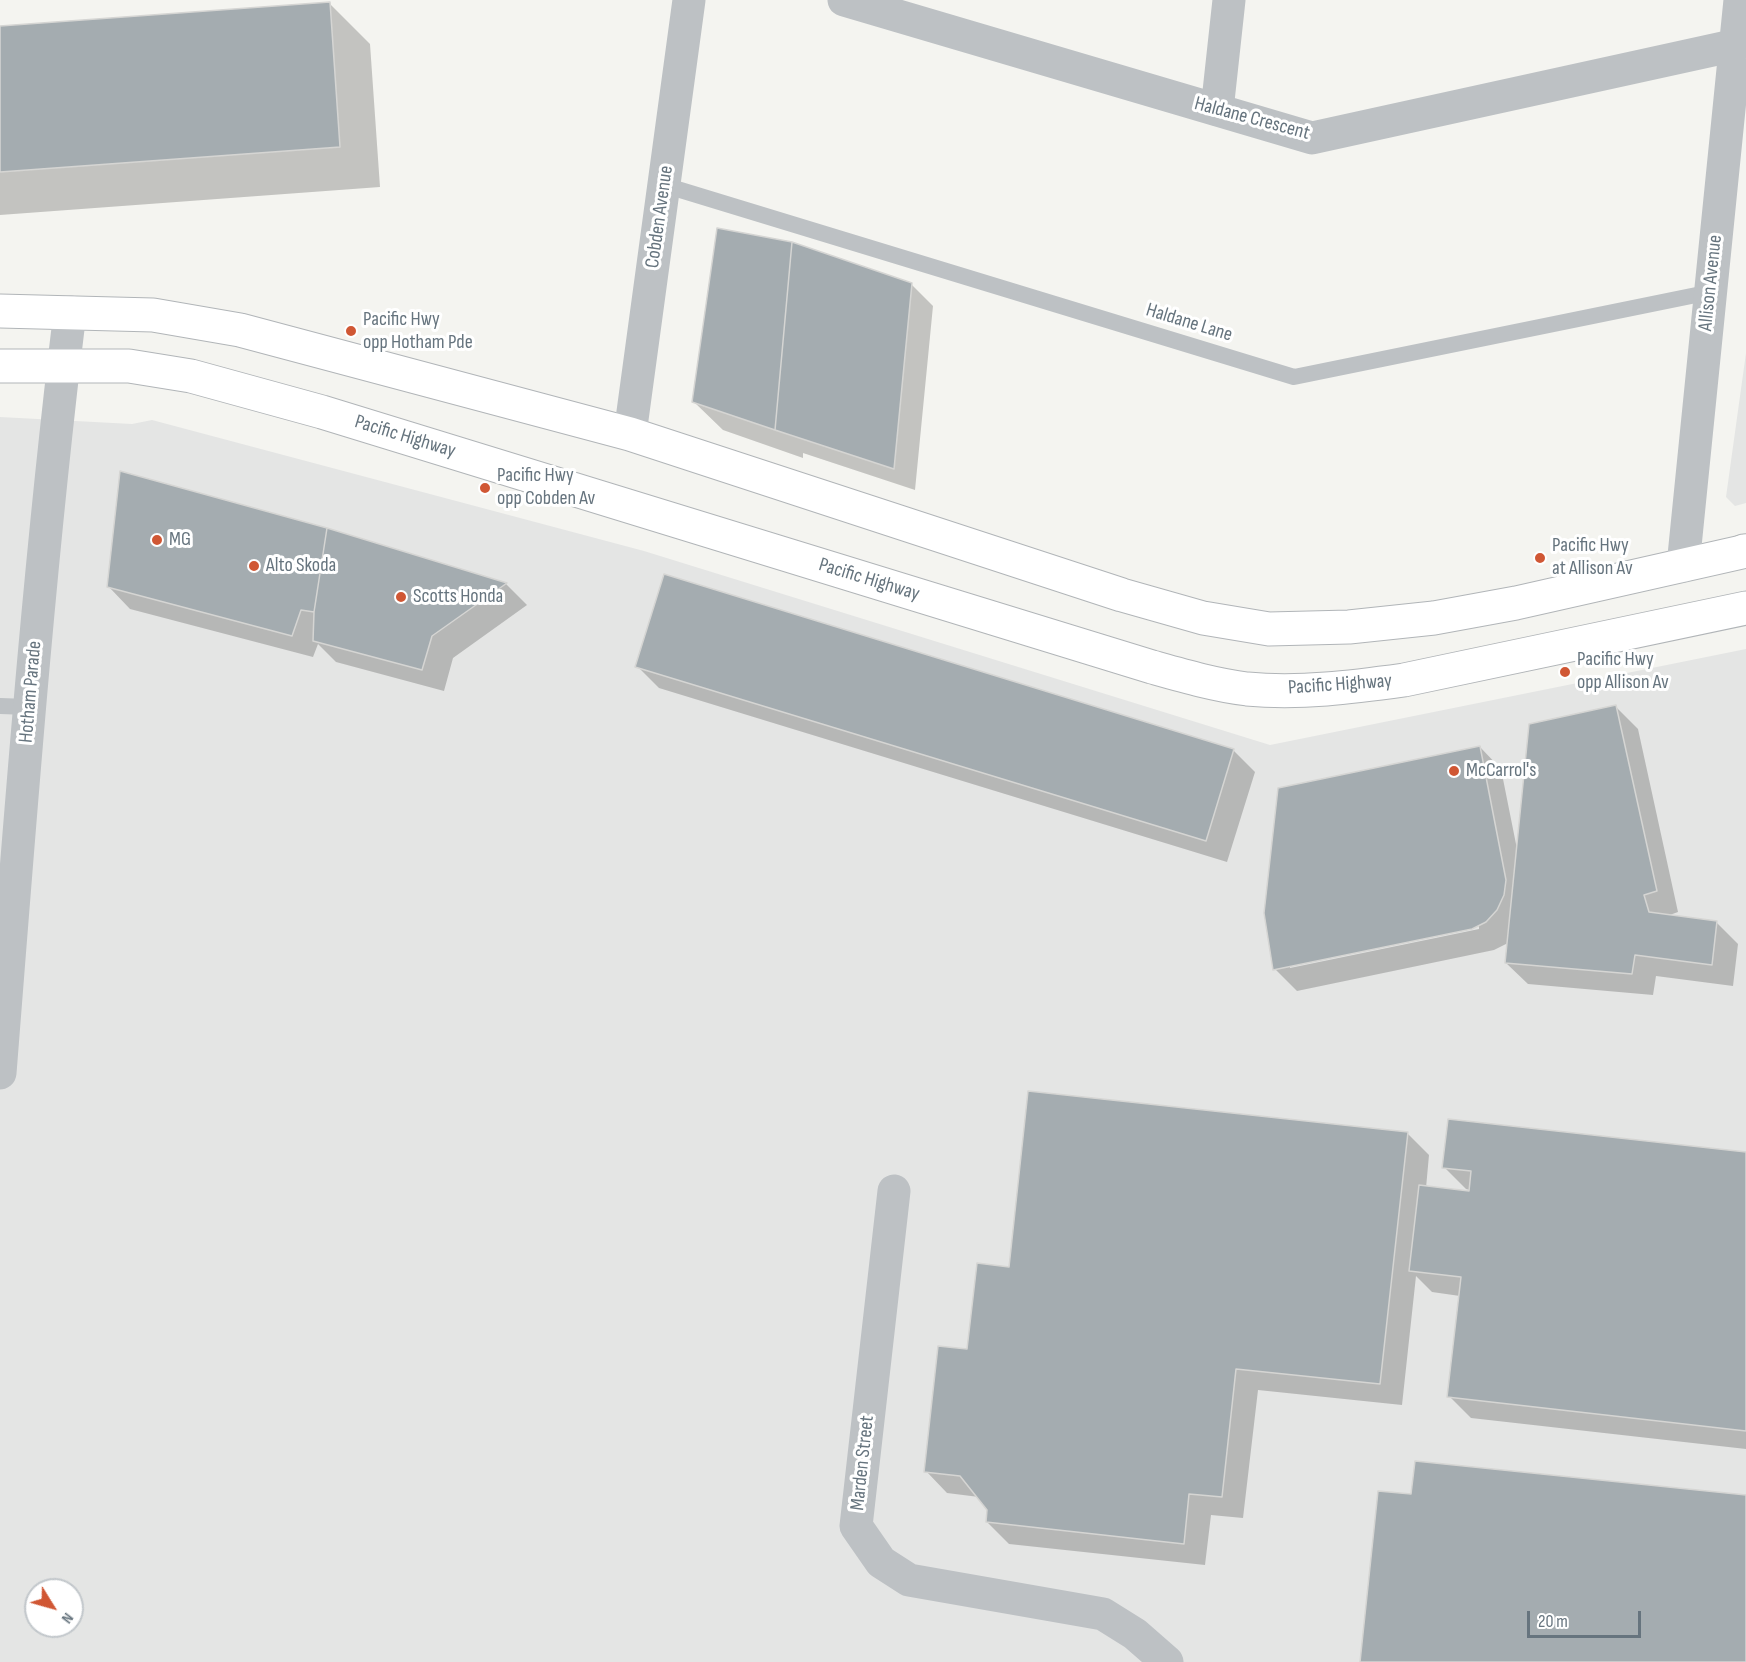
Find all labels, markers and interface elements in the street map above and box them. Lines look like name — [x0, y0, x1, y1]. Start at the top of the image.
street label: Haldane Crescent — [1192, 92, 1312, 146]
street label: Cobden Avenue — [641, 164, 679, 270]
street label: Allison Avenue — [1694, 234, 1728, 332]
street label: Haldane Lane — [1143, 298, 1235, 348]
place label: Pacific Hwy opp Hotham Pde — [363, 308, 473, 355]
marker: Pacific Hwy opp Hotham Pde — [344, 324, 358, 338]
street label: Pacific Highway — [352, 410, 458, 464]
place label: Pacific Hwy opp Cobden Av — [497, 464, 595, 511]
marker: Pacific Hwy opp Cobden Av — [478, 481, 492, 495]
place label: MG — [169, 528, 191, 552]
marker: MG — [150, 533, 164, 547]
place label: Pacific Hwy at Allison Av — [1552, 534, 1633, 581]
marker: Pacific Hwy at Allison Av — [1533, 551, 1547, 565]
street label: Pacific Highway — [816, 553, 922, 607]
place label: Alto Skoda — [266, 554, 336, 578]
marker: Alto Skoda — [247, 559, 261, 573]
place label: Scotts Honda — [413, 585, 503, 609]
marker: Scotts Honda — [394, 590, 408, 604]
street label: Hotham Parade — [15, 640, 47, 744]
place label: Pacific Hwy opp Allison Av — [1577, 648, 1669, 695]
marker: Pacific Hwy opp Allison Av — [1558, 665, 1572, 679]
street label: Pacific Highway — [1287, 669, 1393, 701]
place label: McCarrol's — [1466, 759, 1536, 783]
marker: McCarrol's — [1447, 764, 1461, 778]
street label: Marden Street — [846, 1414, 880, 1512]
north arrow — [24, 1578, 84, 1638]
scale bar — [1530, 1599, 1644, 1637]
text: N — [57, 1609, 77, 1627]
text: 20 m — [1538, 1611, 1568, 1632]

